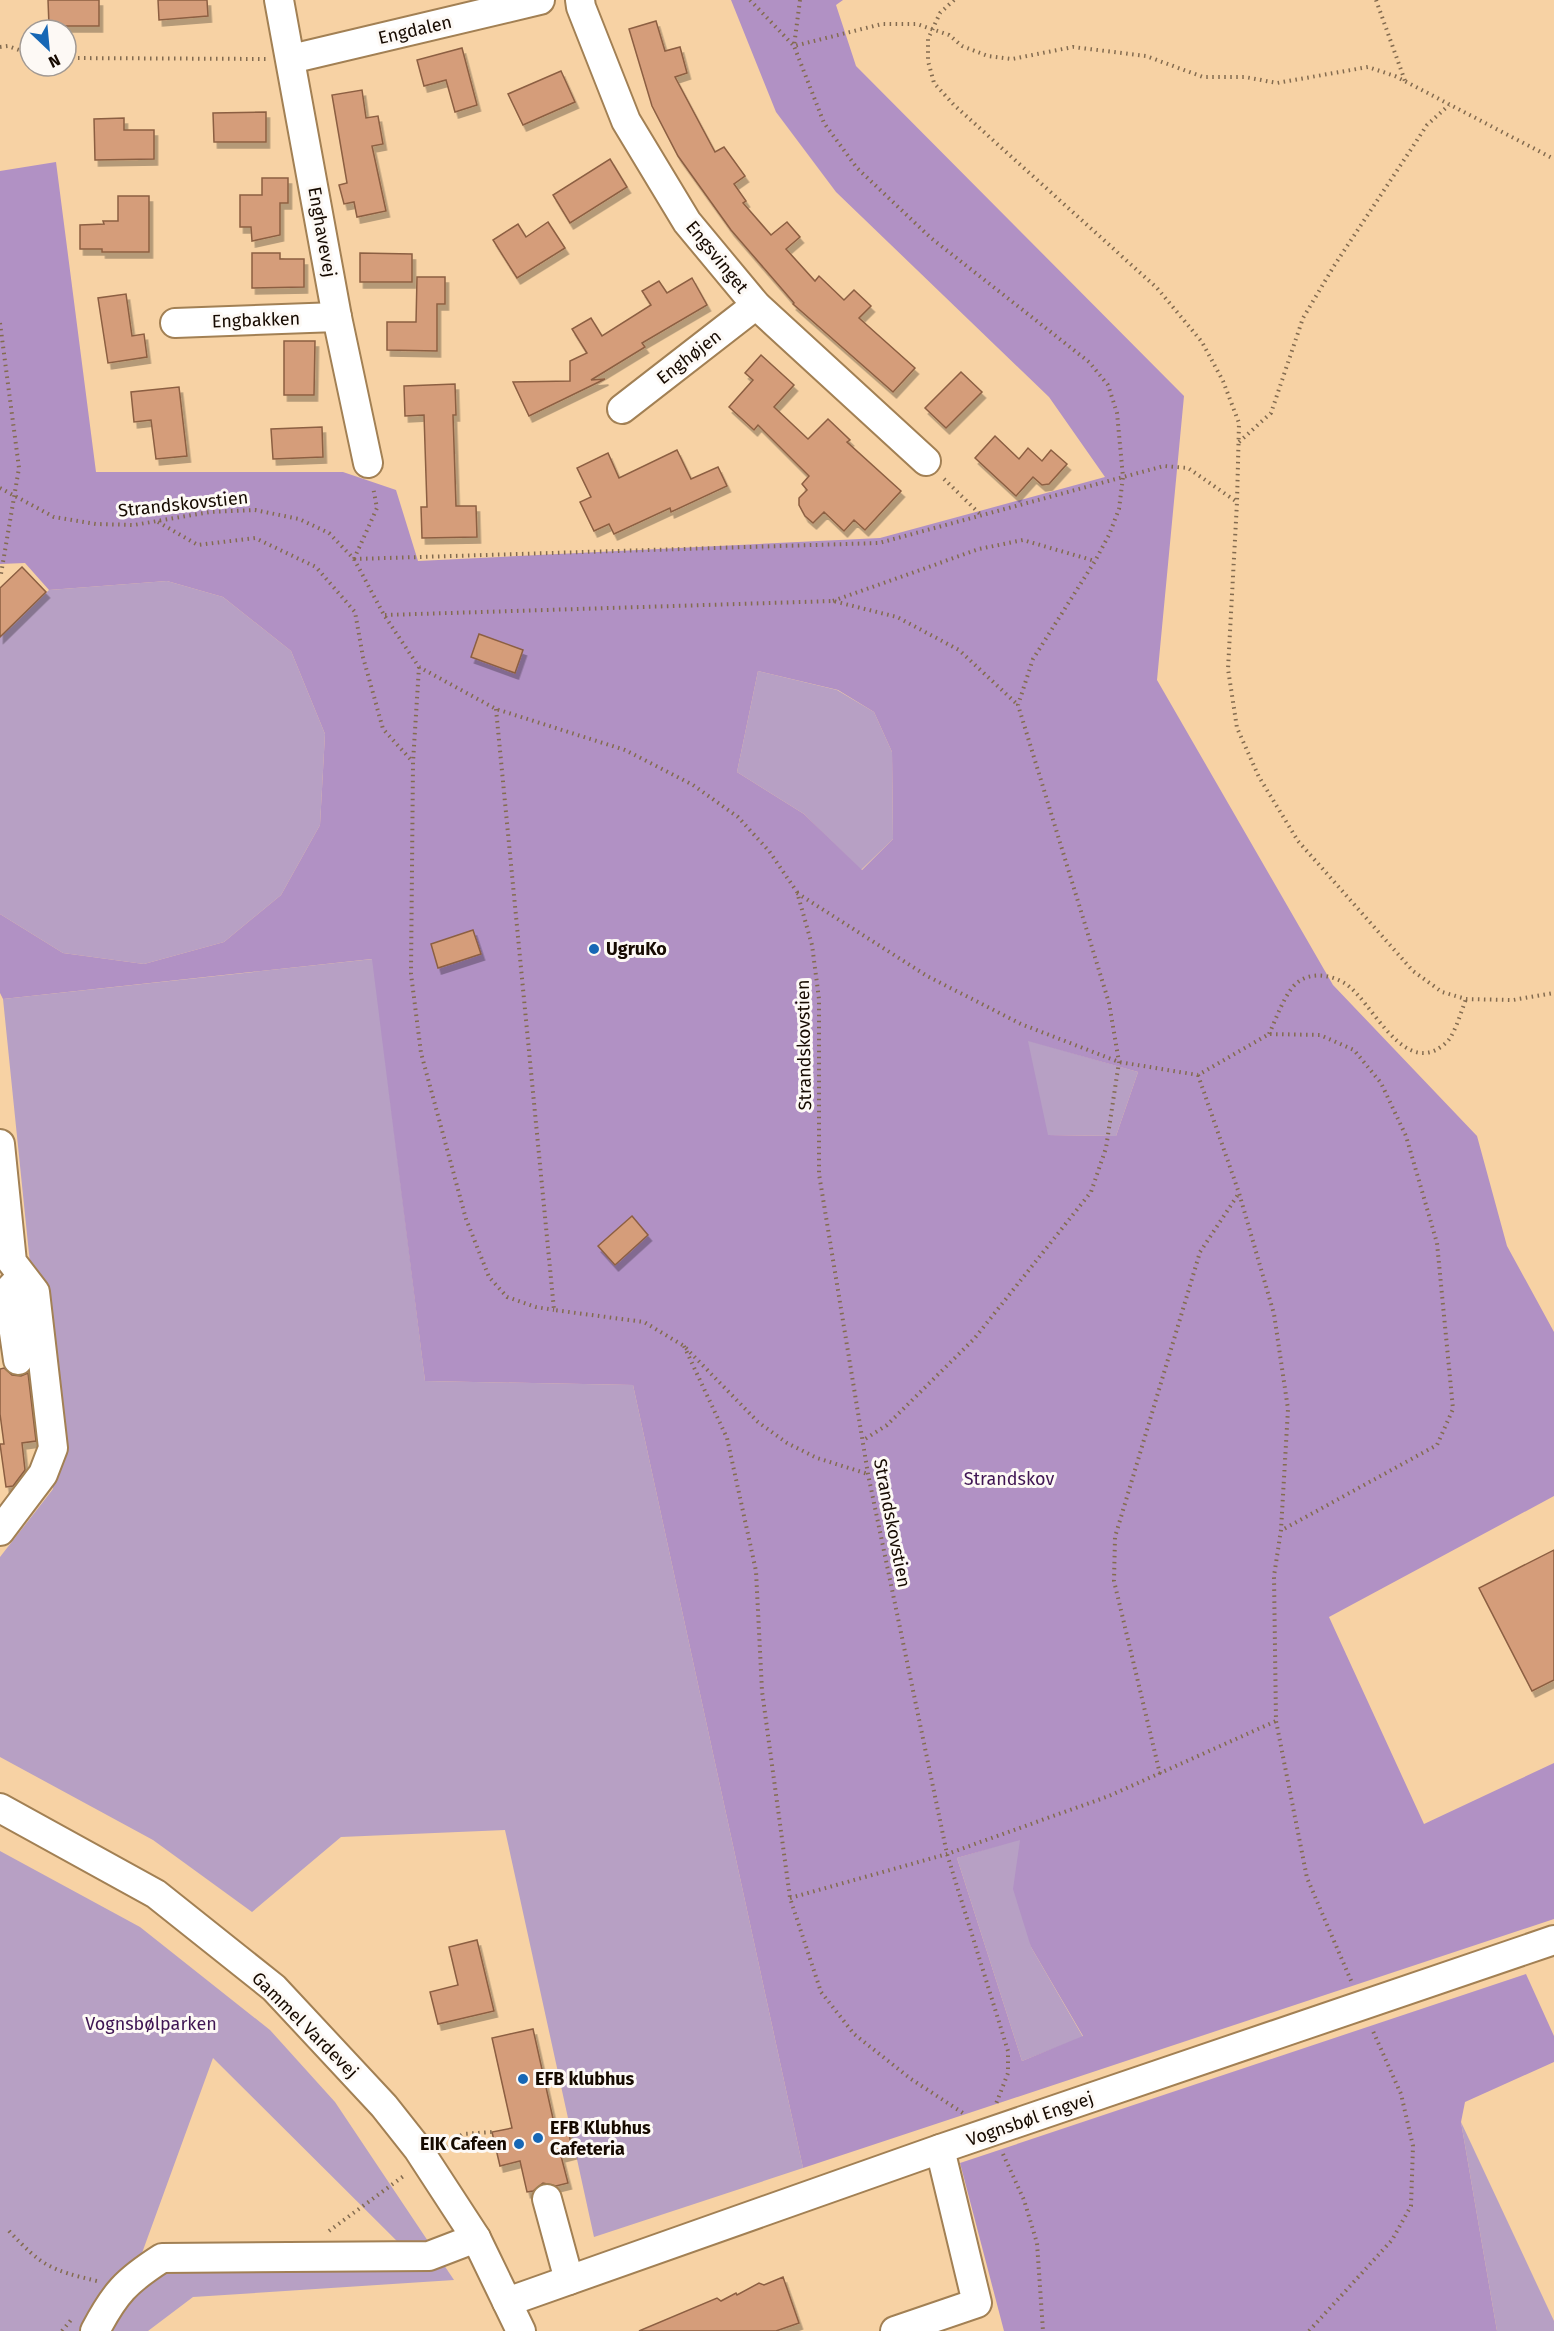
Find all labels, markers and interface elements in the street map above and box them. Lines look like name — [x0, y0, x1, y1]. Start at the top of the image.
street label: Engdalen — [376, 11, 454, 49]
north arrow — [18, 18, 78, 78]
text: N — [45, 50, 63, 72]
street label: Enghavevej — [303, 185, 341, 279]
street label: Engsvinget — [681, 216, 753, 298]
street label: Engbakken — [211, 307, 301, 333]
street label: Enghøjen — [652, 325, 726, 389]
street label: Strandskovstien — [117, 486, 249, 522]
place label: UgruKo — [606, 938, 667, 960]
marker: UgruKo — [587, 942, 601, 956]
street label: Strandskovstien — [792, 979, 816, 1111]
street label: Strandskovstien — [869, 1457, 915, 1589]
park label: Strandskov — [964, 1468, 1054, 1490]
street label: Gammel Vardevej — [247, 1967, 363, 2083]
park label: Vognsbølparken — [85, 2013, 217, 2035]
place label: EFB klubhus — [535, 2068, 635, 2090]
marker: EFB klubhus — [516, 2072, 530, 2086]
street label: Vognsbøl Engvej — [964, 2087, 1096, 2151]
place label: EFB Klubhus Cafeteria — [550, 2117, 651, 2160]
marker: EFB Klubhus Cafeteria — [531, 2131, 545, 2145]
place label: EIK Cafeen — [420, 2133, 507, 2155]
marker: EIK Cafeen — [512, 2137, 526, 2151]

